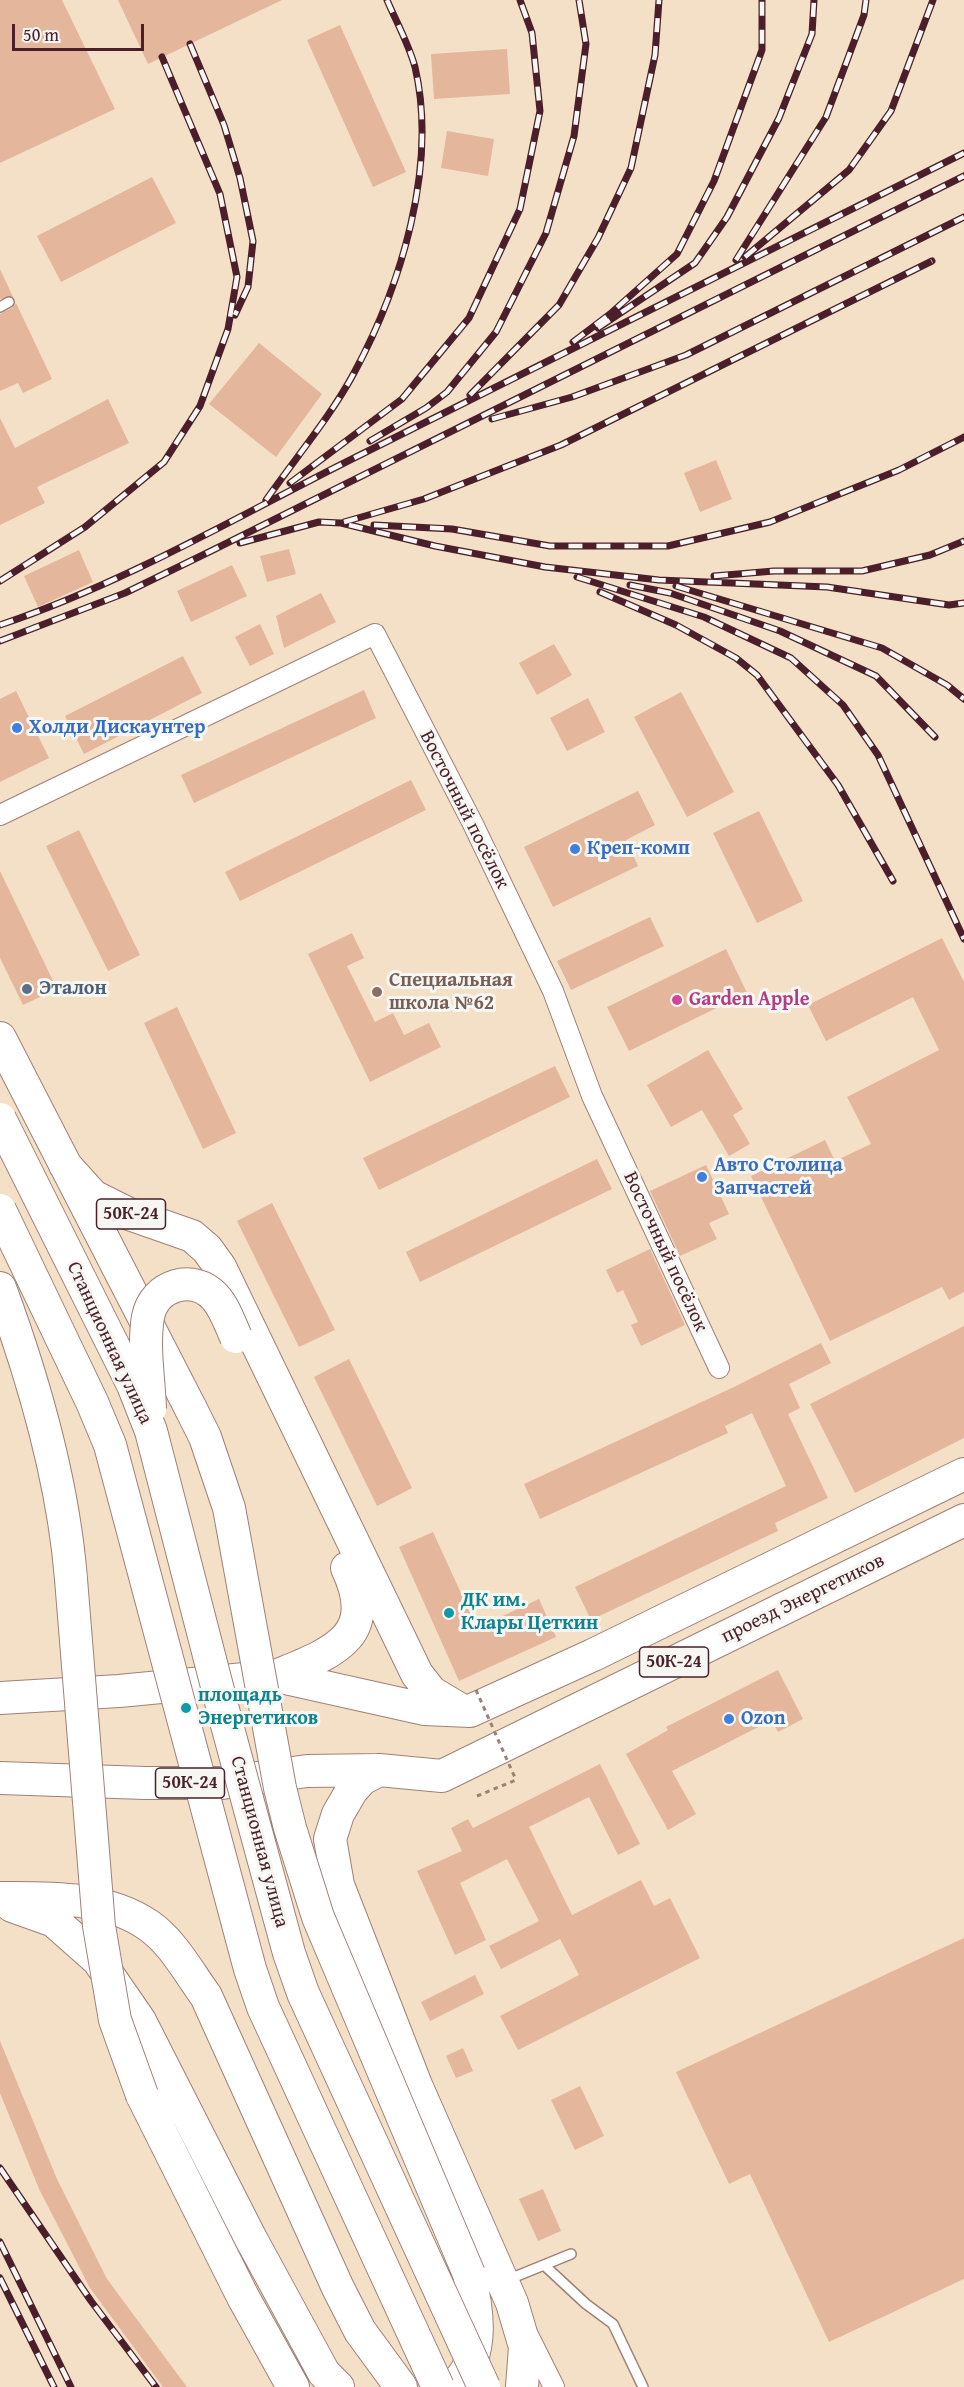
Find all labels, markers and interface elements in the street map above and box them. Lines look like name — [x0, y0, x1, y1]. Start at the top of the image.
scale bar — [15, 12, 147, 50]
text: 50 m — [23, 21, 59, 48]
place label: Холди Дискаунтер — [29, 716, 205, 740]
marker: Холди Дискаунтер — [10, 721, 24, 735]
street label: Восточный посёлок — [414, 727, 514, 893]
place label: Креп-комп — [587, 837, 690, 861]
marker: Креп-комп — [568, 842, 582, 856]
place label: Специальная школа №62 — [389, 969, 513, 1016]
place label: Эталон — [39, 977, 107, 1001]
marker: Эталон — [20, 982, 34, 996]
marker: Специальная школа №62 — [370, 985, 384, 999]
place label: Garden Apple — [689, 988, 809, 1012]
marker: Garden Apple — [670, 993, 684, 1007]
place label: Авто Столица Запчастей — [714, 1154, 843, 1201]
street label: Восточный посёлок — [617, 1168, 713, 1336]
marker: Авто Столица Запчастей — [695, 1170, 709, 1184]
road number: 50К-24 — [96, 1199, 166, 1229]
street label: Станционная улица — [61, 1258, 157, 1428]
street label: проезд Энергетиков — [717, 1549, 889, 1649]
place label: ДК им. Клары Цеткин — [461, 1589, 598, 1636]
marker: ДК им. Клары Цеткин — [442, 1606, 456, 1620]
road number: 50К-24 — [640, 1647, 708, 1677]
place label: площадь Энергетиков — [198, 1684, 318, 1731]
marker: площадь Энергетиков — [179, 1701, 193, 1715]
place label: Ozon — [741, 1707, 786, 1731]
marker: Ozon — [722, 1712, 736, 1726]
street label: Станционная улица — [225, 1754, 293, 1930]
road number: 50К-24 — [156, 1768, 225, 1798]

